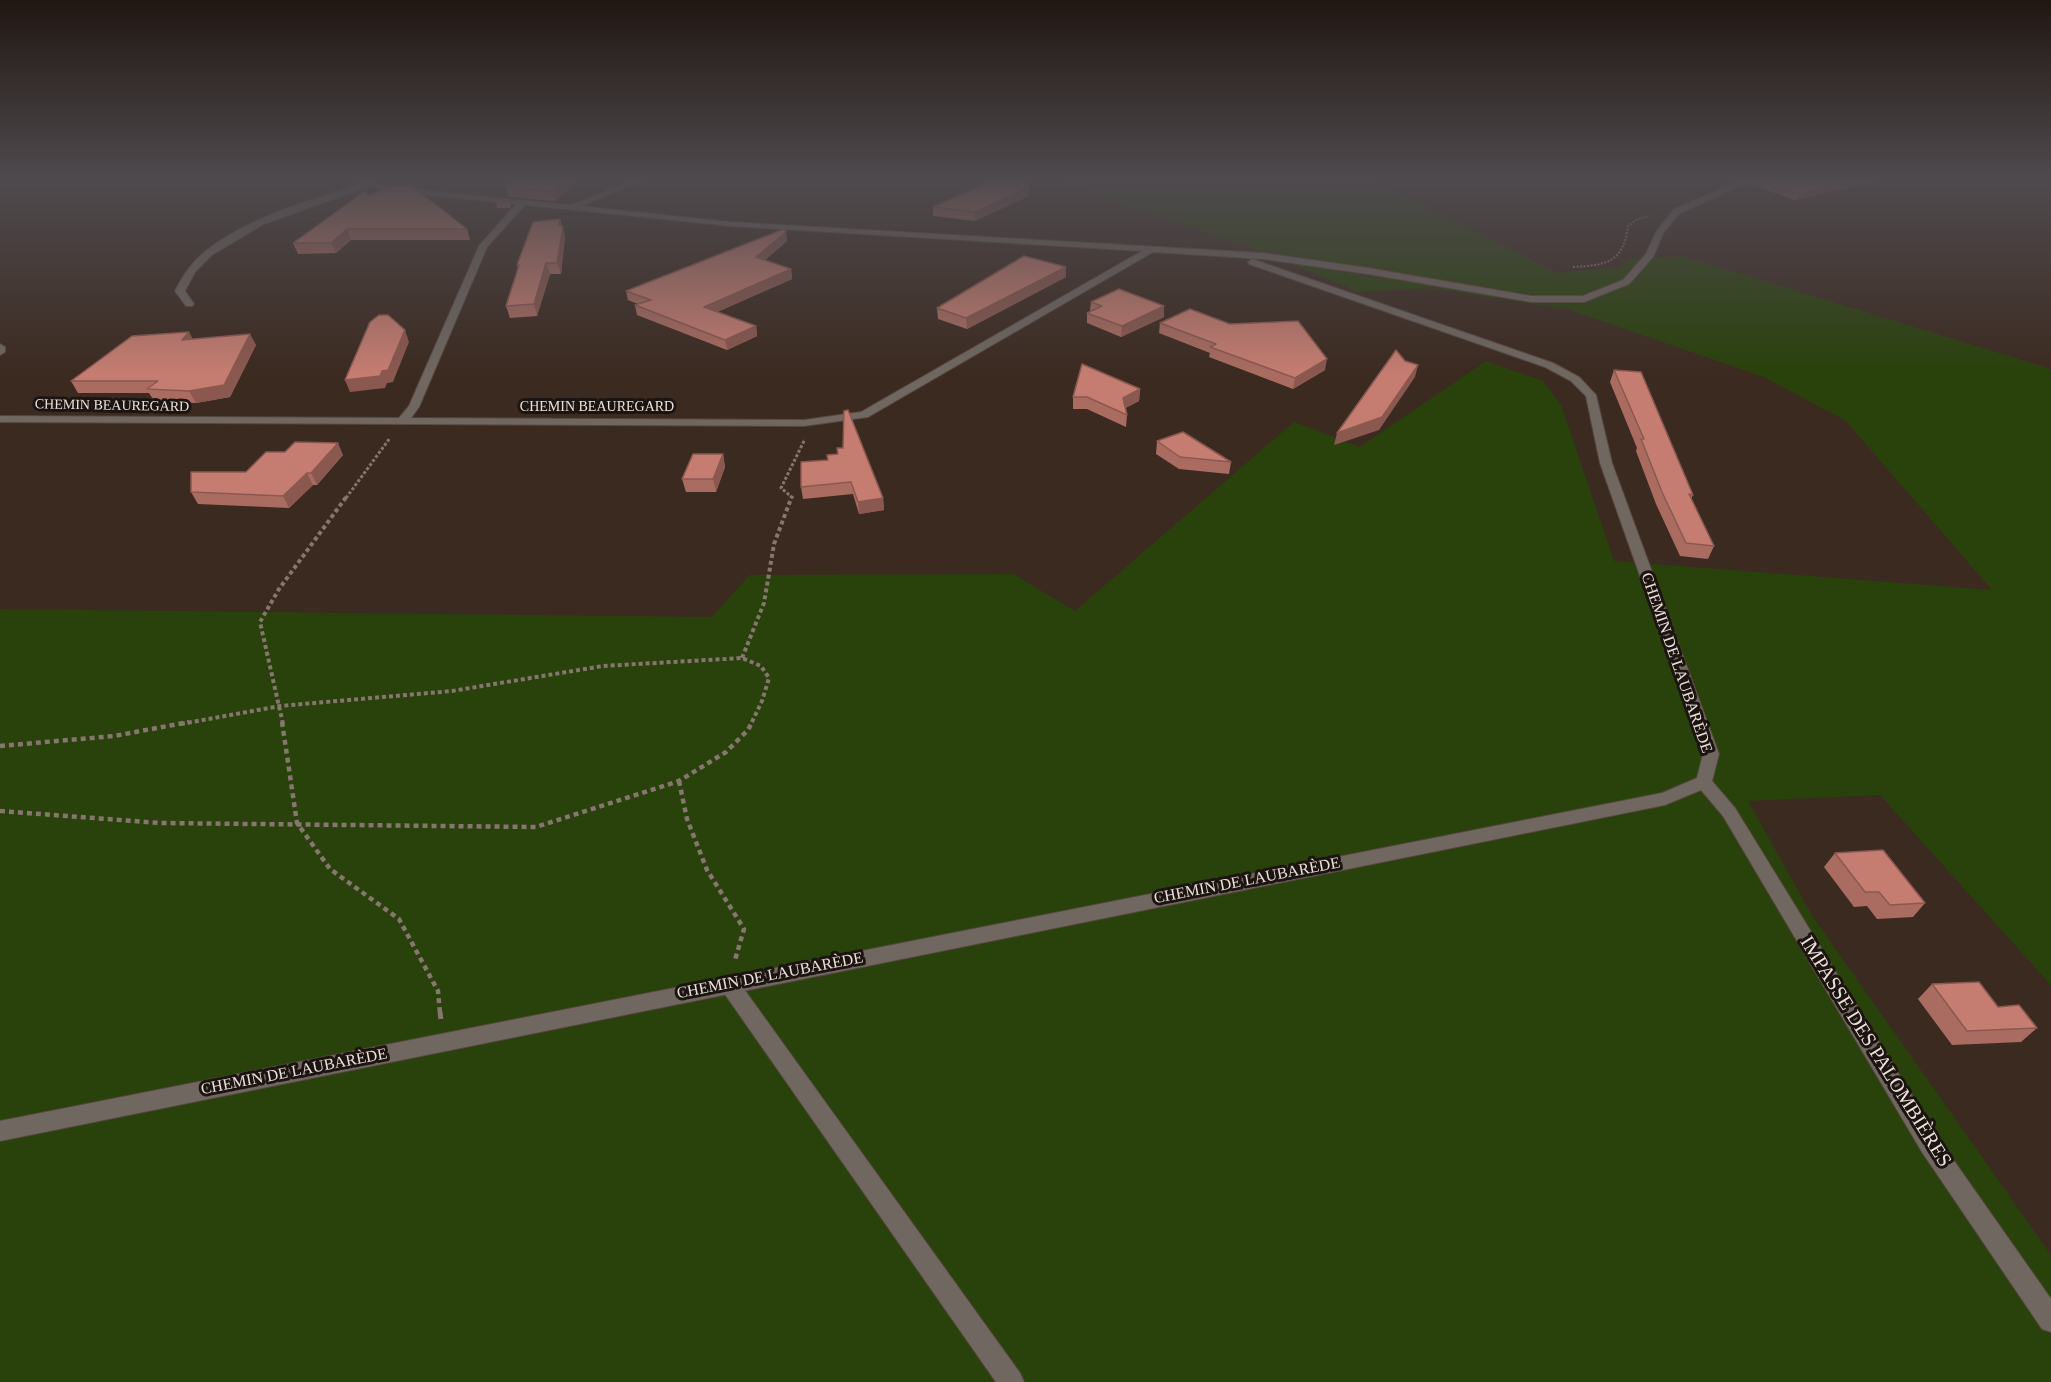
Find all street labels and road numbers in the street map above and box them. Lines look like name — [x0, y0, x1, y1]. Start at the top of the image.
street label: CHEMIN BEAUREGARD — [35, 396, 189, 416]
street label: CHEMIN BEAUREGARD — [520, 399, 674, 415]
street label: CHEMIN DE LAUBARÈDE — [1636, 570, 1716, 756]
street label: CHEMIN DE LAUBARÈDE — [1152, 854, 1342, 908]
street label: IMPASSE DES PALOMBIÈRES — [1794, 932, 1956, 1172]
street label: CHEMIN DE LAUBARÈDE — [675, 949, 865, 1003]
street label: CHEMIN DE LAUBARÈDE — [199, 1045, 389, 1099]

